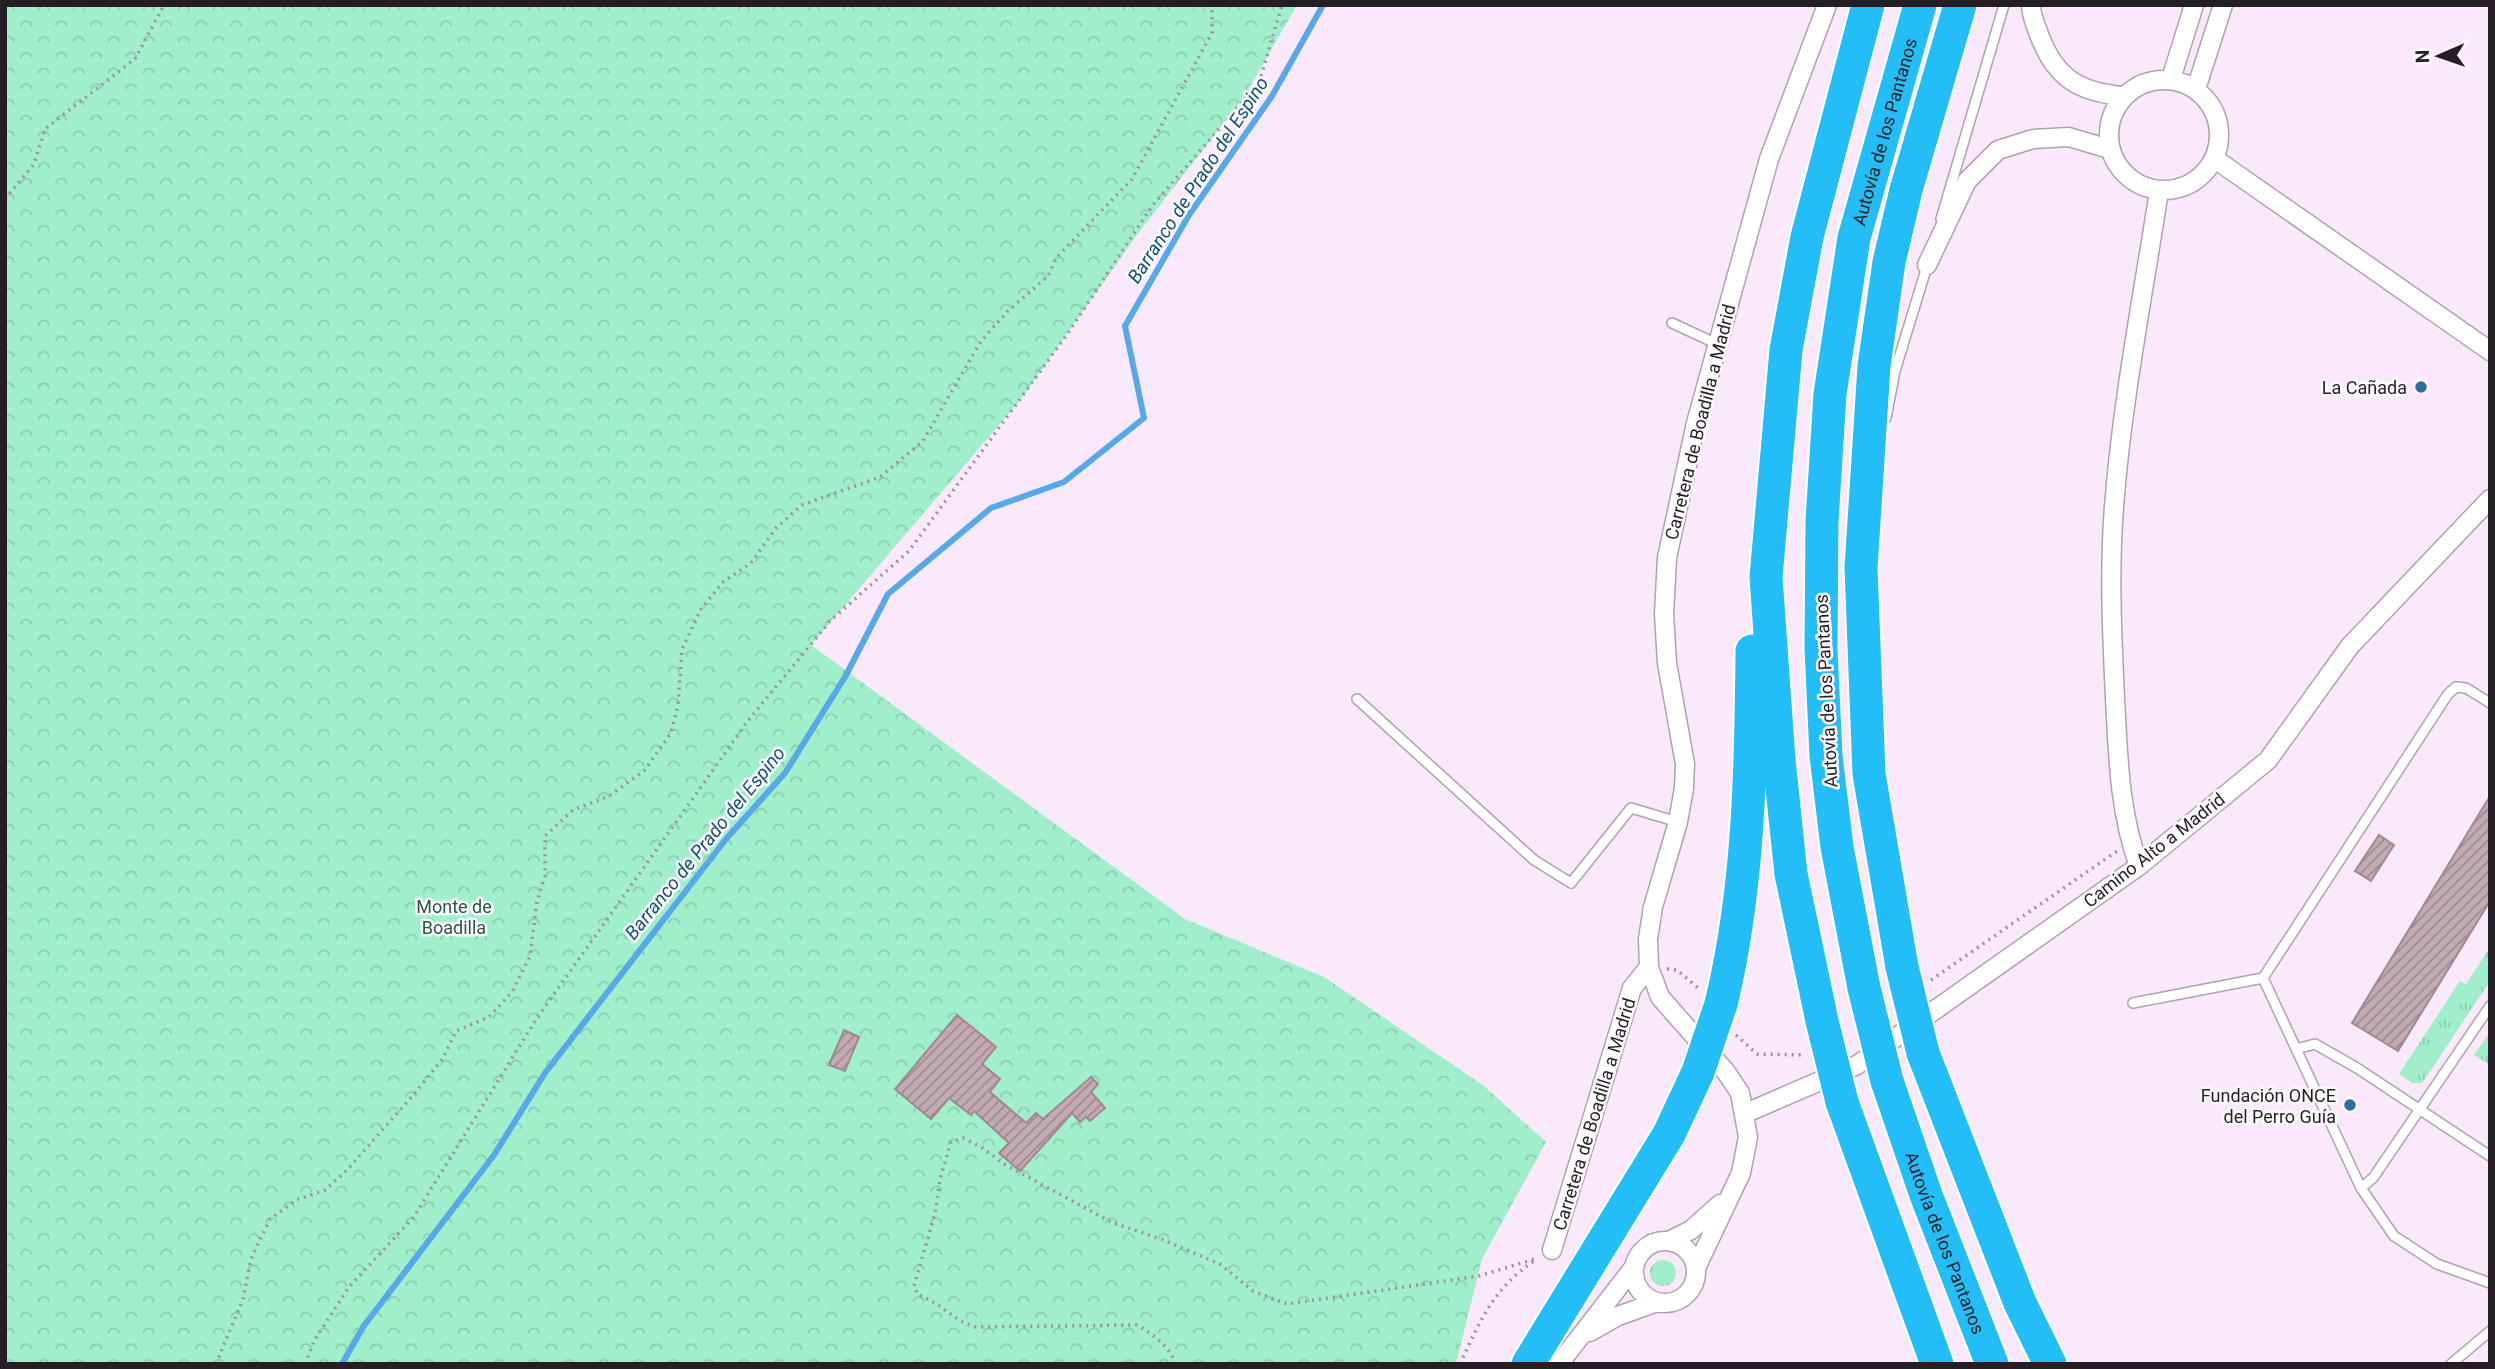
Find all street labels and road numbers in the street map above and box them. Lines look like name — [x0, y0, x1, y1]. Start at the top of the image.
street label: Autovía de los Pantanos — [1848, 36, 1921, 228]
street label: Carretera de Boadilla a Madrid — [1661, 302, 1739, 542]
street label: Autovía de los Pantanos — [1810, 594, 1842, 788]
street label: Camino Alto a Madrid — [2079, 788, 2229, 912]
street label: Carretera de Boadilla a Madrid — [1549, 995, 1639, 1233]
street label: Autovía de los Pantanos — [1901, 1149, 1990, 1337]

